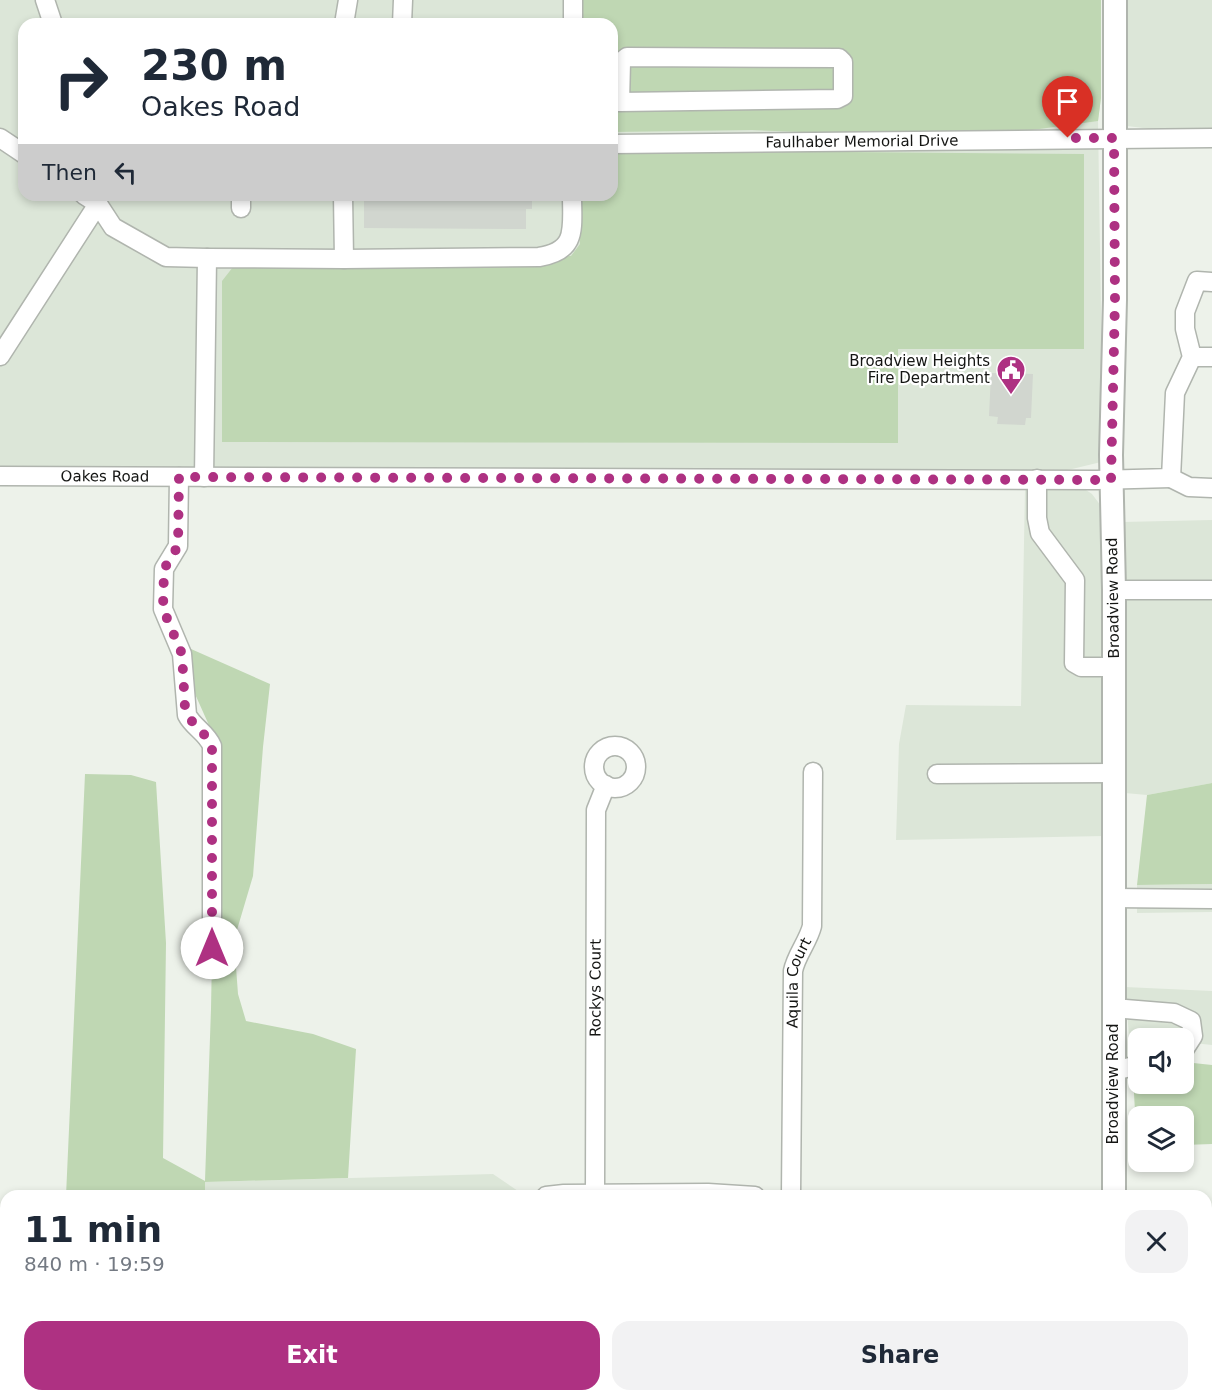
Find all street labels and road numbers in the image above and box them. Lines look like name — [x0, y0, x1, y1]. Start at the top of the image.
street label: Faulhaber Memorial Drive — [765, 132, 959, 151]
street label: Oakes Road — [61, 467, 149, 486]
street label: Broadview Road — [1103, 537, 1123, 659]
street label: Aquila Court — [783, 935, 815, 1028]
street label: Rockys Court — [586, 939, 605, 1037]
street label: Broadview Road — [1104, 1024, 1122, 1144]

